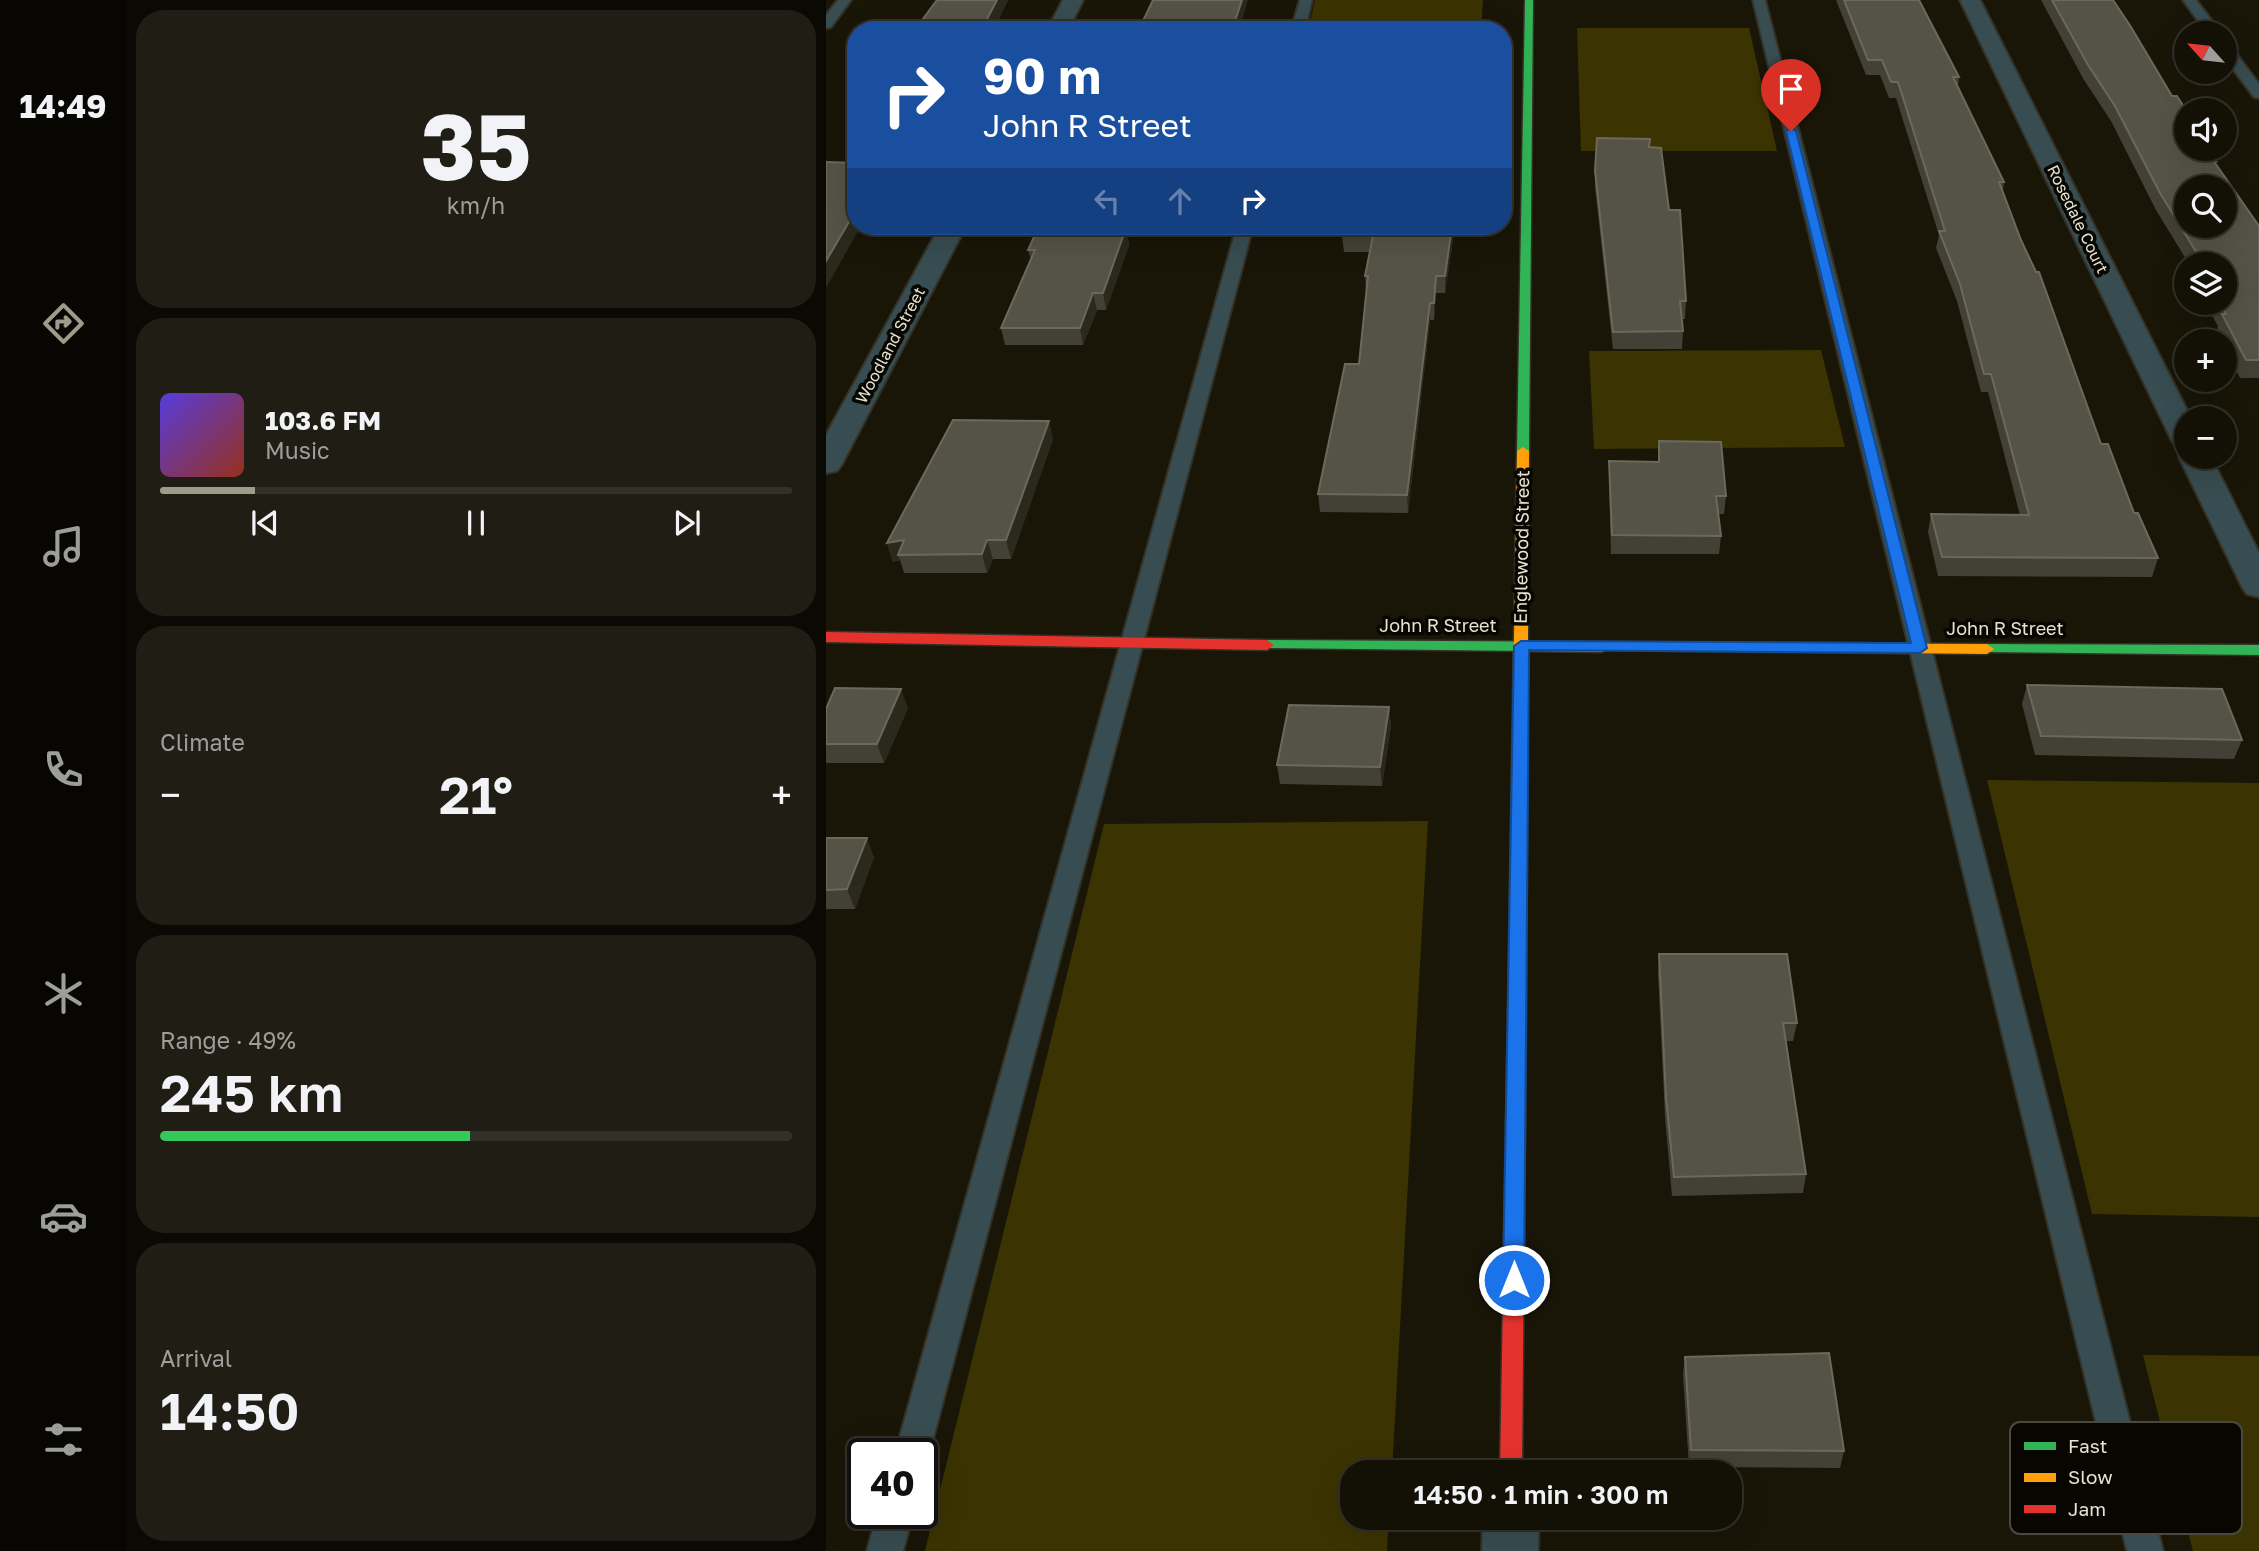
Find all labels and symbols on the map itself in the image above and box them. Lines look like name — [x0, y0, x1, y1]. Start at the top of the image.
north arrow — [2174, 21, 2236, 84]
pin — [1761, 59, 1821, 131]
street label: Rosedale Court — [2043, 161, 2113, 277]
street label: Woodland Street — [851, 283, 929, 407]
street label: Englewood Street — [1509, 470, 1533, 624]
street label: John R Street — [1379, 614, 1497, 636]
street label: John R Street — [1946, 617, 2064, 639]
position arrow — [1477, 1243, 1551, 1317]
legend — [2010, 1422, 2242, 1534]
text: Fast — [2068, 1434, 2107, 1457]
speed limit sign: 40 — [847, 1438, 938, 1529]
text: Slow — [2068, 1465, 2113, 1488]
text: Jam — [2068, 1497, 2106, 1520]

